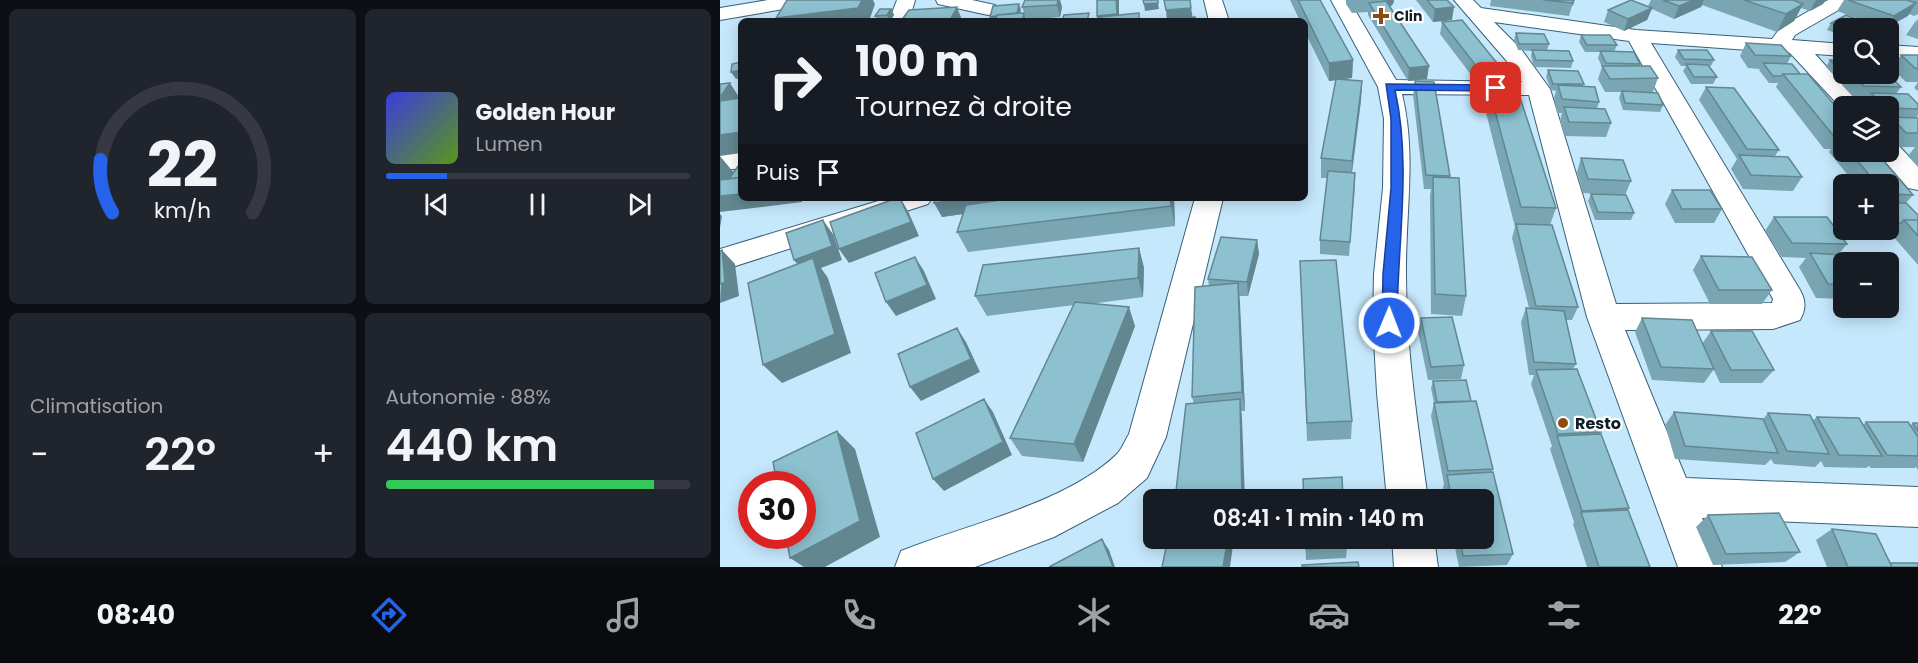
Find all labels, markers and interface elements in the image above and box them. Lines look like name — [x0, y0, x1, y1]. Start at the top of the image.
place label: Clin — [1394, 6, 1422, 26]
marker: Clin — [1372, 7, 1390, 25]
map controls — [1833, 18, 1899, 318]
button: search — [1833, 18, 1899, 84]
text: 100 m — [855, 32, 979, 91]
icon: right — [756, 42, 834, 120]
pin — [1470, 62, 1521, 113]
icon: arrive — [1479, 71, 1512, 104]
text: Tournez à droite — [855, 88, 1072, 125]
button: layers — [1833, 96, 1899, 162]
text: Golden Hour — [476, 97, 615, 128]
text: 22 — [147, 122, 218, 210]
text: Lumen — [476, 130, 543, 158]
icon: arrive — [812, 156, 845, 189]
text: Puis — [756, 157, 800, 188]
button: + — [1833, 174, 1899, 240]
icon: previous — [420, 188, 453, 221]
icon: pause — [521, 188, 554, 221]
icon: next — [623, 188, 656, 221]
text: km/h — [154, 196, 211, 227]
button: − — [1833, 252, 1899, 318]
position arrow — [1357, 291, 1421, 355]
text: Autonomie · 88% — [386, 383, 551, 411]
text: Climatisation — [30, 392, 163, 420]
place label: Resto — [1575, 412, 1621, 435]
text: 440 km — [386, 414, 558, 477]
marker: Resto — [1556, 416, 1570, 430]
text: 22° — [144, 423, 216, 486]
text: − — [30, 431, 48, 478]
text: + — [312, 431, 335, 478]
speed limit sign: 30 — [738, 471, 816, 549]
text: 08:41 · 1 min · 140 m — [1213, 503, 1424, 534]
icon: directions — [368, 594, 410, 636]
icon: music — [603, 594, 645, 636]
icon: phone — [838, 594, 880, 636]
icon: climate — [1073, 594, 1115, 636]
icon: car — [1308, 594, 1350, 636]
icon: filters — [1543, 594, 1585, 636]
text: 08:40 — [97, 596, 175, 633]
text: 22° — [1778, 596, 1822, 633]

